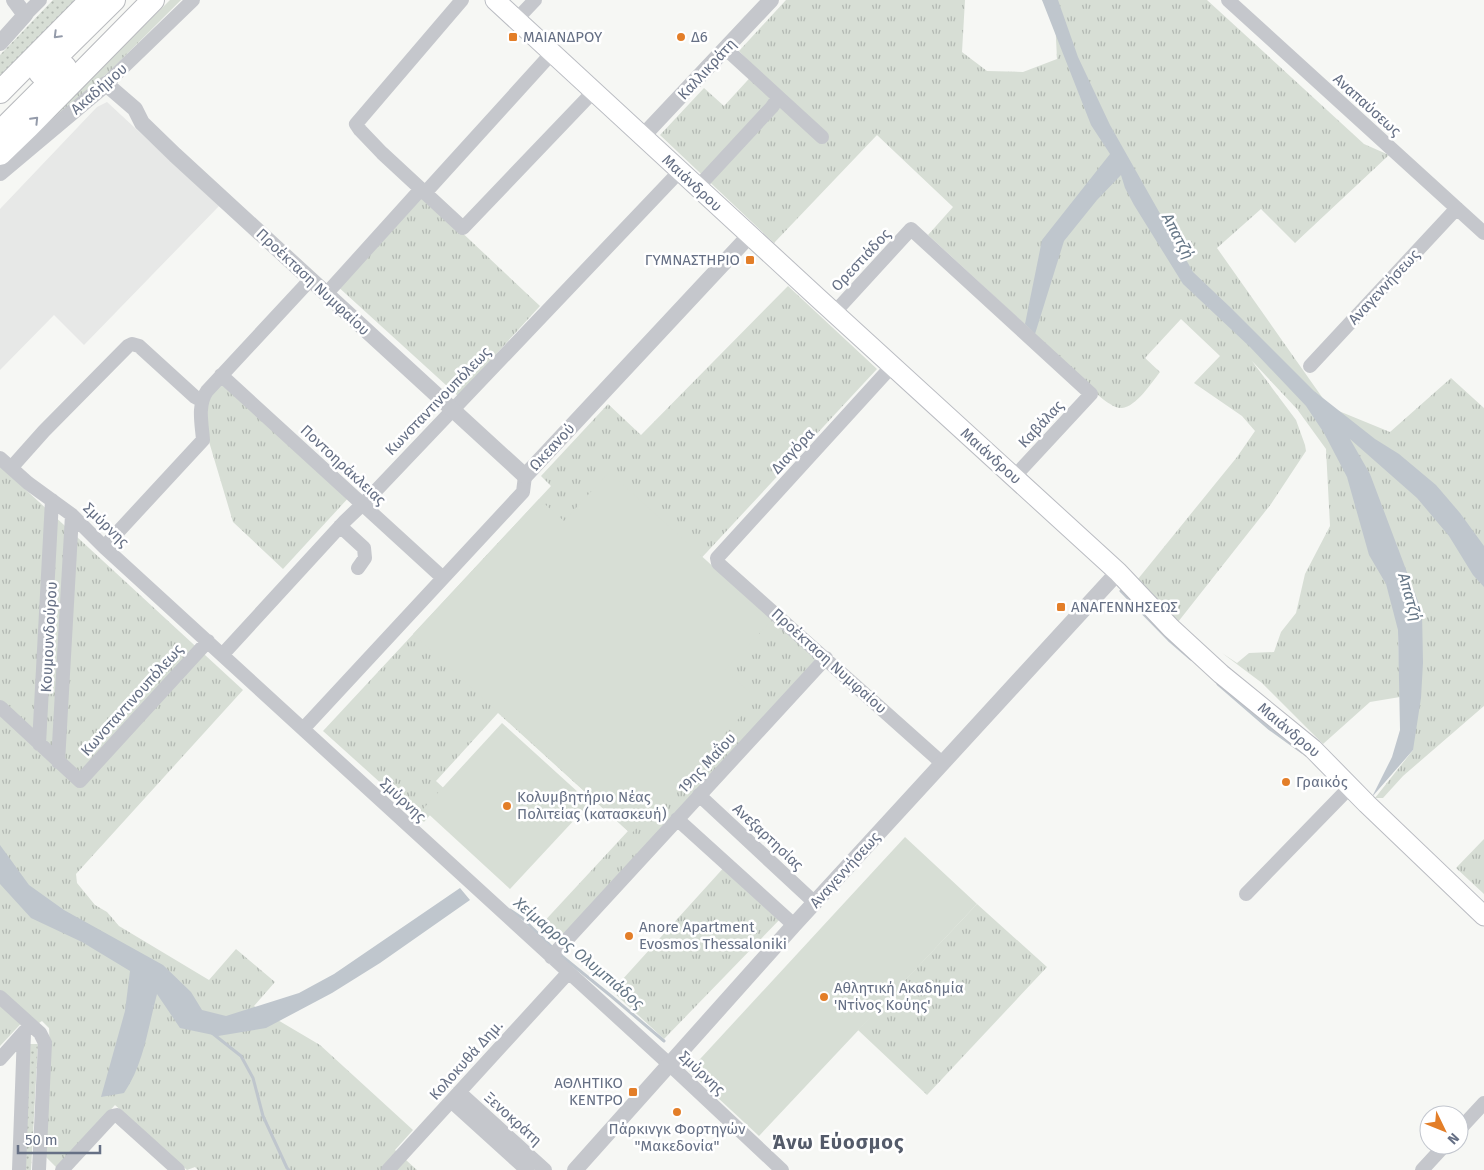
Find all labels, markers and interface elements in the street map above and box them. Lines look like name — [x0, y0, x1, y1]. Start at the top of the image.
place label: ΜΑΙΑΝΔΡΟΥ — [523, 28, 603, 46]
place label: Δ6 — [691, 28, 708, 46]
one-way arrow — [54, 29, 63, 38]
marker: ΜΑΙΑΝΔΡΟΥ — [507, 31, 519, 43]
marker: Δ6 — [675, 31, 687, 43]
street label: Καλλικράτη — [674, 35, 740, 103]
street label: Ακαδήμου — [67, 60, 131, 118]
street label: Αναπαύσεως — [1329, 70, 1405, 140]
one-way arrow — [29, 117, 38, 126]
street label: Μαιάνδρου — [658, 151, 726, 215]
water label: Απατζή — [1158, 209, 1198, 262]
street label: Προέκταση Νυμφαίου — [253, 225, 373, 339]
street label: Ορεστιάδος — [828, 225, 894, 295]
street label: Αναγεννήσεως — [1345, 246, 1423, 328]
place label: ΓΥΜΝΑΣΤΗΡΙΟ — [645, 251, 740, 269]
marker: ΓΥΜΝΑΣΤΗΡΙΟ — [744, 254, 756, 266]
street label: Κωνσταντινουπόλεως — [381, 343, 495, 459]
street label: Καβάλας — [1015, 397, 1067, 451]
street label: Ωκεανού — [526, 420, 578, 474]
street label: Ποντοηράκλειας — [297, 421, 389, 509]
street label: Μαιάνδρου — [957, 424, 1025, 488]
street label: Διαγόρα — [767, 425, 819, 477]
street label: Σμύρνης — [79, 499, 133, 551]
water label: Απατζή — [1394, 570, 1426, 623]
street label: Κουμουνδούρου — [37, 581, 61, 693]
place label: ΑΝΑΓΕΝΝΗΣΕΩΣ — [1071, 598, 1178, 616]
marker: ΑΝΑΓΕΝΝΗΣΕΩΣ — [1055, 601, 1067, 613]
street label: Προέκταση Νυμφαίου — [768, 605, 890, 717]
street label: Κωνσταντινουπόλεως — [77, 640, 187, 760]
street label: Μαιάνδρου — [1254, 699, 1324, 761]
street label: 19ης Μαΐου — [674, 729, 740, 797]
place label: Γραικός — [1296, 773, 1348, 791]
street label: Σμύρνης — [376, 774, 430, 826]
marker: Γραικός — [1280, 776, 1292, 788]
place label: Κολυμβητήριο Νέας Πολιτείας (κατασκευή) — [517, 788, 667, 823]
marker: Κολυμβητήριο Νέας Πολιτείας (κατασκευή) — [501, 800, 513, 812]
street label: Ανεξαρτησίας — [729, 800, 807, 874]
street label: Αναγεννήσεως — [806, 828, 884, 912]
water label: Χείμαρρος Ολυμπιάδος — [509, 892, 648, 1013]
place label: Anore Apartment Evosmos Thessaloniki — [639, 918, 787, 953]
marker: Anore Apartment Evosmos Thessaloniki — [623, 930, 635, 942]
place label: Αθλητική Ακαδημία 'Ντίνος Κούης' — [834, 979, 964, 1014]
marker: Αθλητική Ακαδημία 'Ντίνος Κούης' — [818, 991, 830, 1003]
street label: Κολοκυθά Δημ. — [425, 1016, 507, 1104]
street label: Σμύρνης — [675, 1047, 729, 1099]
place label: ΑΘΛΗΤΙΚΟ ΚΕΝΤΡΟ — [554, 1074, 623, 1109]
marker: ΑΘΛΗΤΙΚΟ ΚΕΝΤΡΟ — [627, 1086, 639, 1098]
street label: Ξενοκράτη — [480, 1088, 546, 1150]
north arrow — [1419, 1105, 1469, 1155]
marker: Πάρκινγκ Φορτηγών "Μακεδονία" — [671, 1106, 683, 1118]
place label: Πάρκινγκ Φορτηγών "Μακεδονία" — [609, 1120, 746, 1155]
scale bar — [18, 1122, 100, 1154]
text: N — [1444, 1129, 1463, 1148]
district label: Άνω Εύοσμος — [771, 1130, 905, 1154]
text: 50 m — [25, 1131, 58, 1149]

